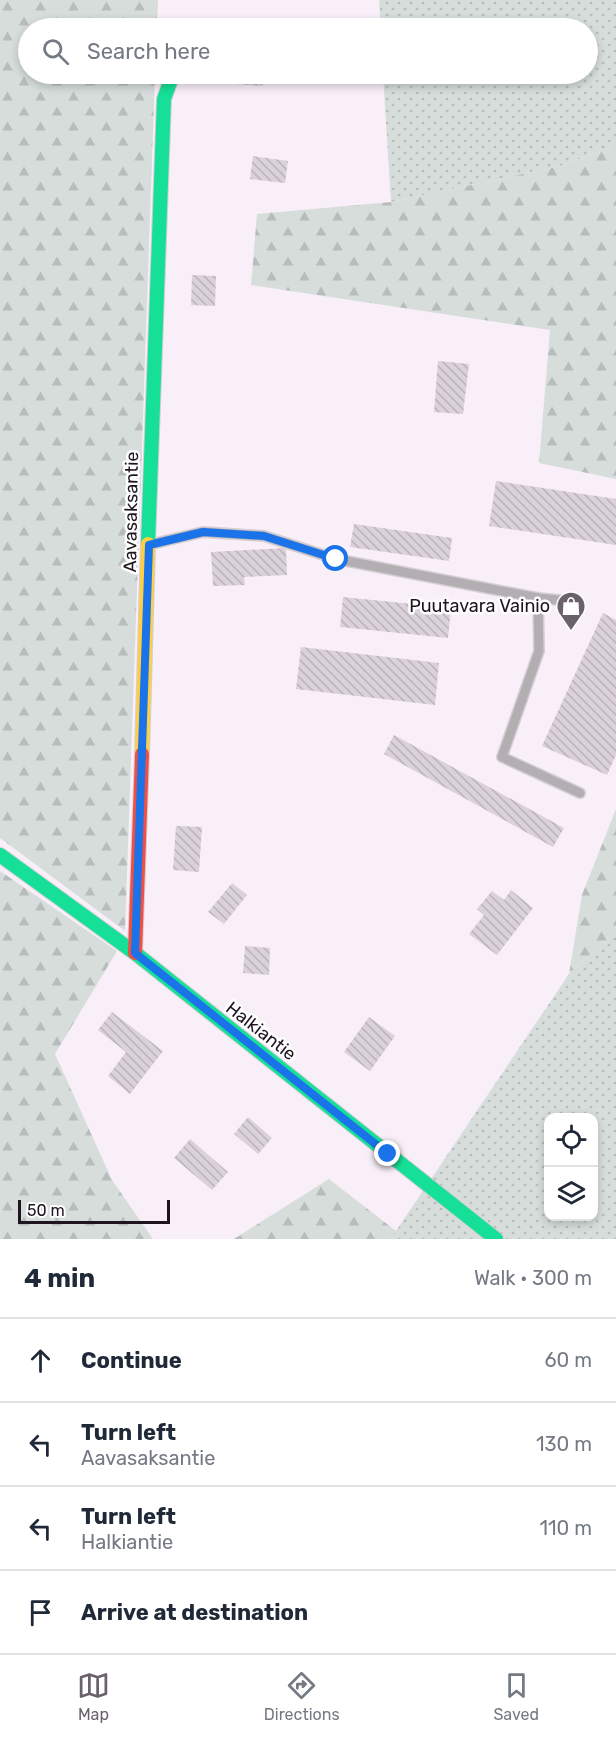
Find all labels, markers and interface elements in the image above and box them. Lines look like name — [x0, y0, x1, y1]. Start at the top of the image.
search box — [18, 18, 598, 84]
icon: search — [39, 35, 72, 68]
text: Search here — [87, 38, 210, 65]
street label: Aavasaksantie — [119, 451, 143, 573]
route start — [322, 545, 348, 571]
shop icon: Puutavara Vainio — [555, 590, 587, 632]
place label: Puutavara Vainio — [409, 595, 550, 617]
street label: Halkiantie — [222, 997, 300, 1065]
map controls — [544, 1113, 598, 1221]
button: locate — [544, 1113, 598, 1167]
route end — [374, 1140, 400, 1166]
button: layers — [544, 1167, 598, 1221]
scale bar — [18, 1197, 170, 1224]
text: 50 m — [27, 1201, 65, 1220]
text: 4 min — [24, 1263, 95, 1294]
text: Walk · 300 m — [474, 1266, 592, 1290]
icon: ahead — [24, 1344, 57, 1377]
text: Continue — [81, 1347, 182, 1374]
text: 60 m — [545, 1348, 592, 1372]
text: Turn left — [81, 1419, 176, 1446]
icon: left — [24, 1428, 57, 1461]
text: 130 m — [536, 1432, 592, 1456]
text: Aavasaksantie — [81, 1446, 215, 1470]
text: Turn left — [81, 1503, 176, 1530]
icon: left — [24, 1512, 57, 1545]
text: 110 m — [540, 1516, 592, 1540]
text: Halkiantie — [81, 1530, 173, 1554]
icon: arrive — [24, 1596, 57, 1629]
text: Arrive at destination — [81, 1599, 308, 1626]
tab: Map — [77, 1669, 110, 1724]
tab: Directions — [264, 1669, 340, 1724]
tab: Saved — [493, 1669, 539, 1724]

